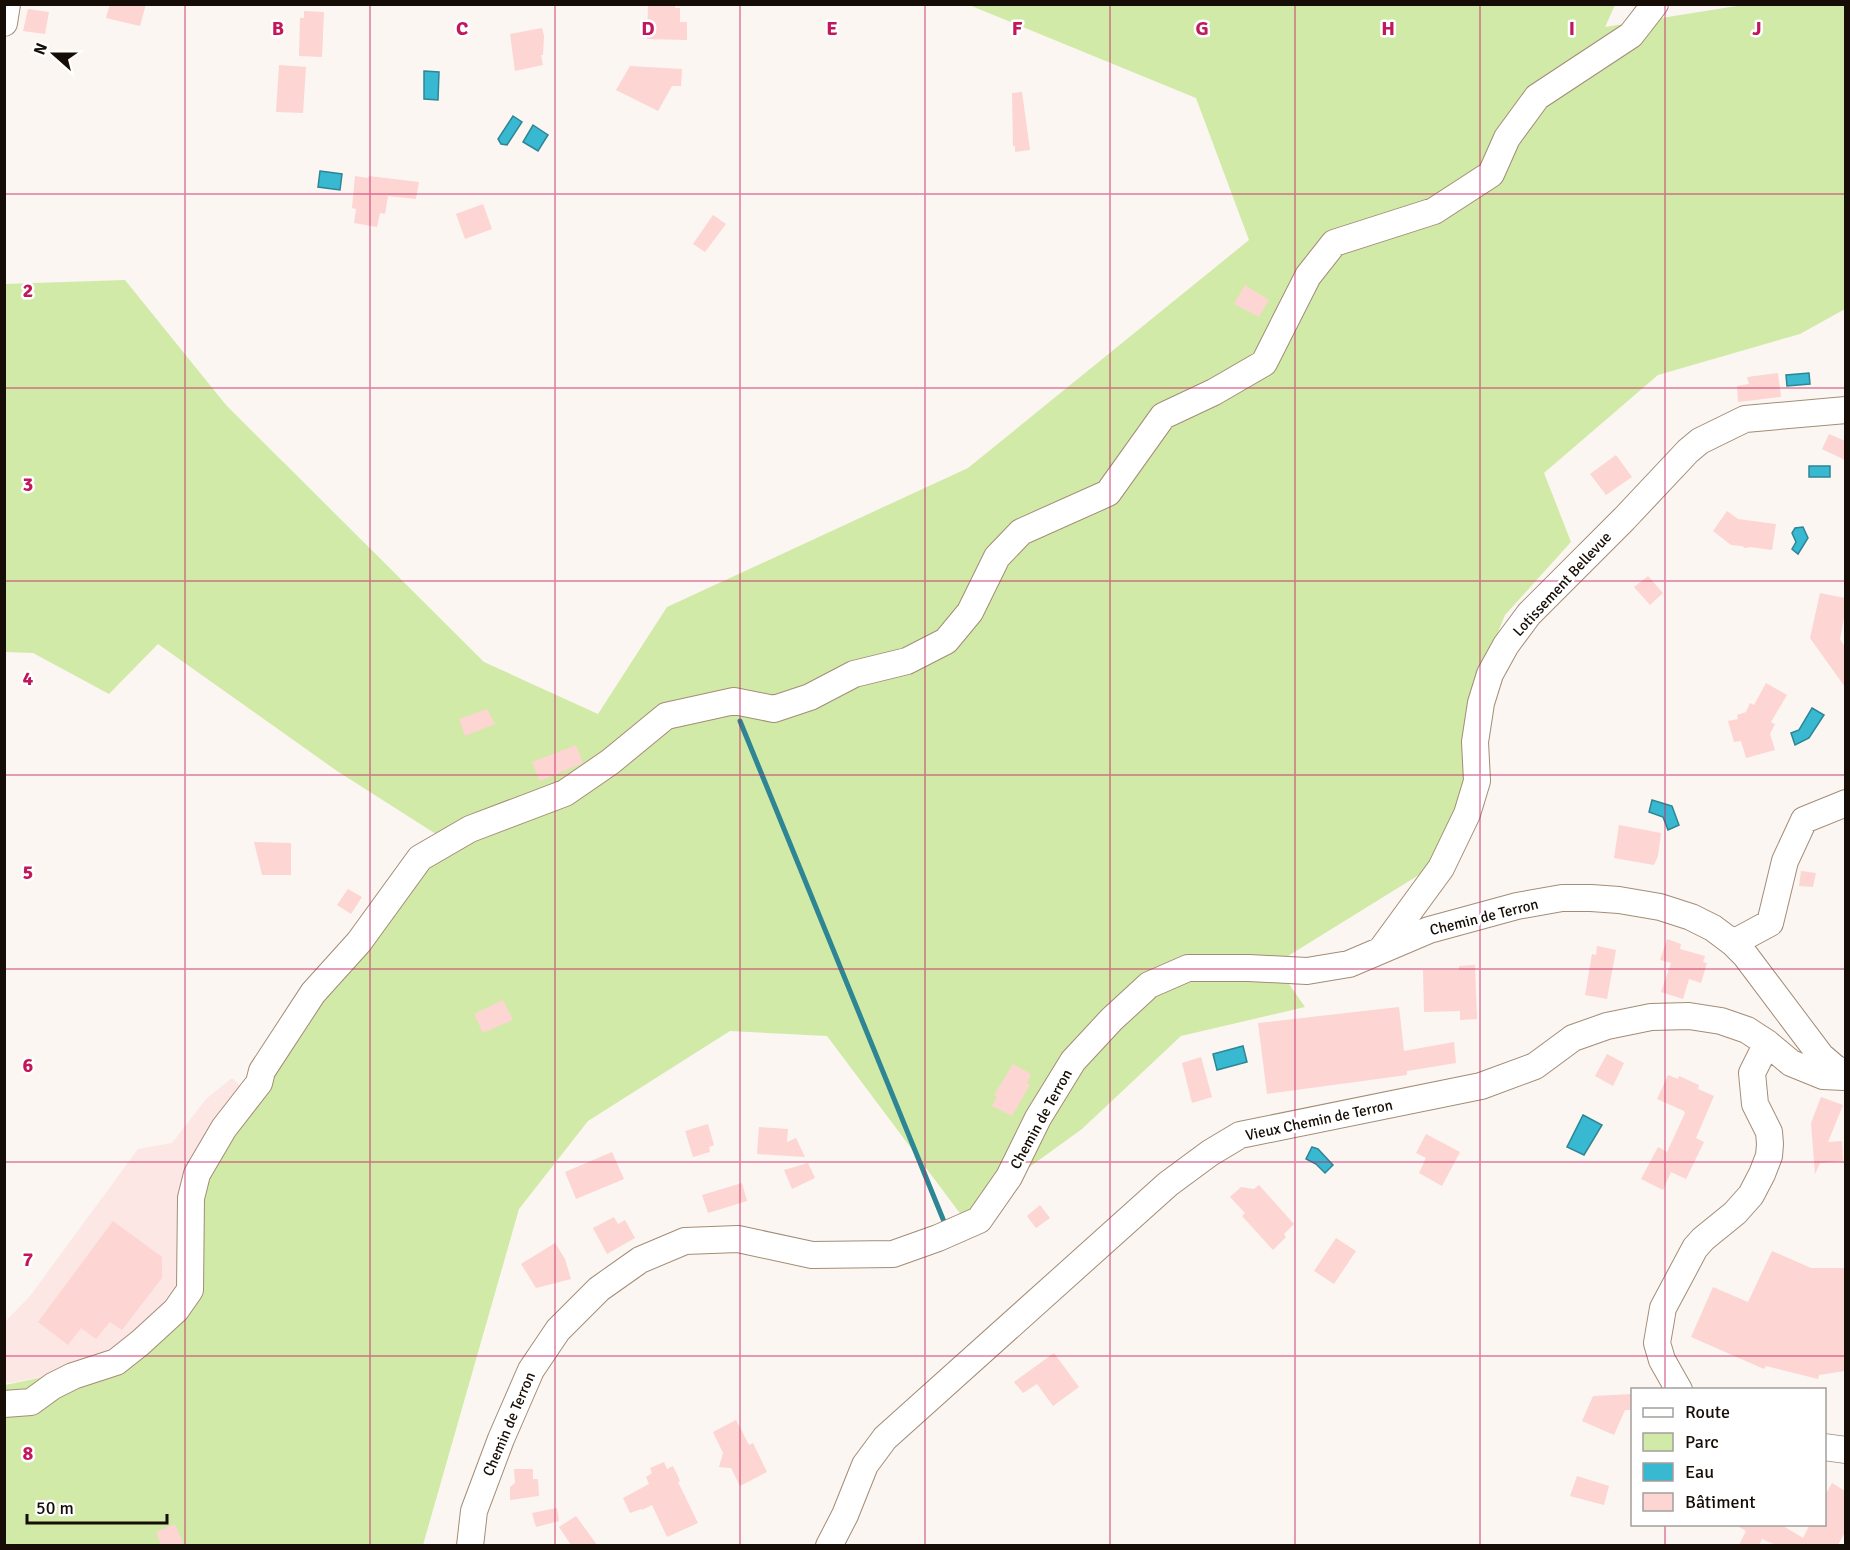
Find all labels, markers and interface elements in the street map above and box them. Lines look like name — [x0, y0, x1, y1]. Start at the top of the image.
text: B — [272, 16, 284, 41]
text: C — [456, 16, 468, 41]
text: D — [641, 16, 655, 41]
text: E — [826, 16, 838, 41]
text: F — [1012, 16, 1023, 41]
text: G — [1195, 16, 1209, 41]
text: H — [1381, 16, 1395, 41]
text: I — [1569, 16, 1575, 41]
text: J — [1752, 16, 1762, 41]
north arrow — [24, 24, 84, 84]
text: N — [30, 40, 52, 58]
text: 2 — [23, 278, 33, 303]
text: 3 — [23, 472, 33, 497]
street label: Lotissement Bellevue — [1509, 528, 1615, 640]
text: 4 — [23, 666, 34, 691]
text: 5 — [23, 860, 33, 885]
street label: Chemin de Terron — [1428, 895, 1540, 939]
text: 6 — [23, 1053, 34, 1078]
street label: Chemin de Terron — [1006, 1066, 1076, 1172]
street label: Vieux Chemin de Terron — [1244, 1096, 1394, 1144]
text: 7 — [23, 1247, 34, 1272]
street label: Chemin de Terron — [479, 1369, 539, 1479]
legend — [1631, 1388, 1826, 1526]
text: Route — [1685, 1401, 1730, 1423]
text: Parc — [1685, 1431, 1719, 1453]
text: 8 — [23, 1441, 34, 1466]
text: Eau — [1685, 1461, 1714, 1483]
scale bar — [27, 1487, 166, 1525]
text: Bâtiment — [1685, 1491, 1756, 1513]
text: 50 m — [36, 1497, 74, 1519]

